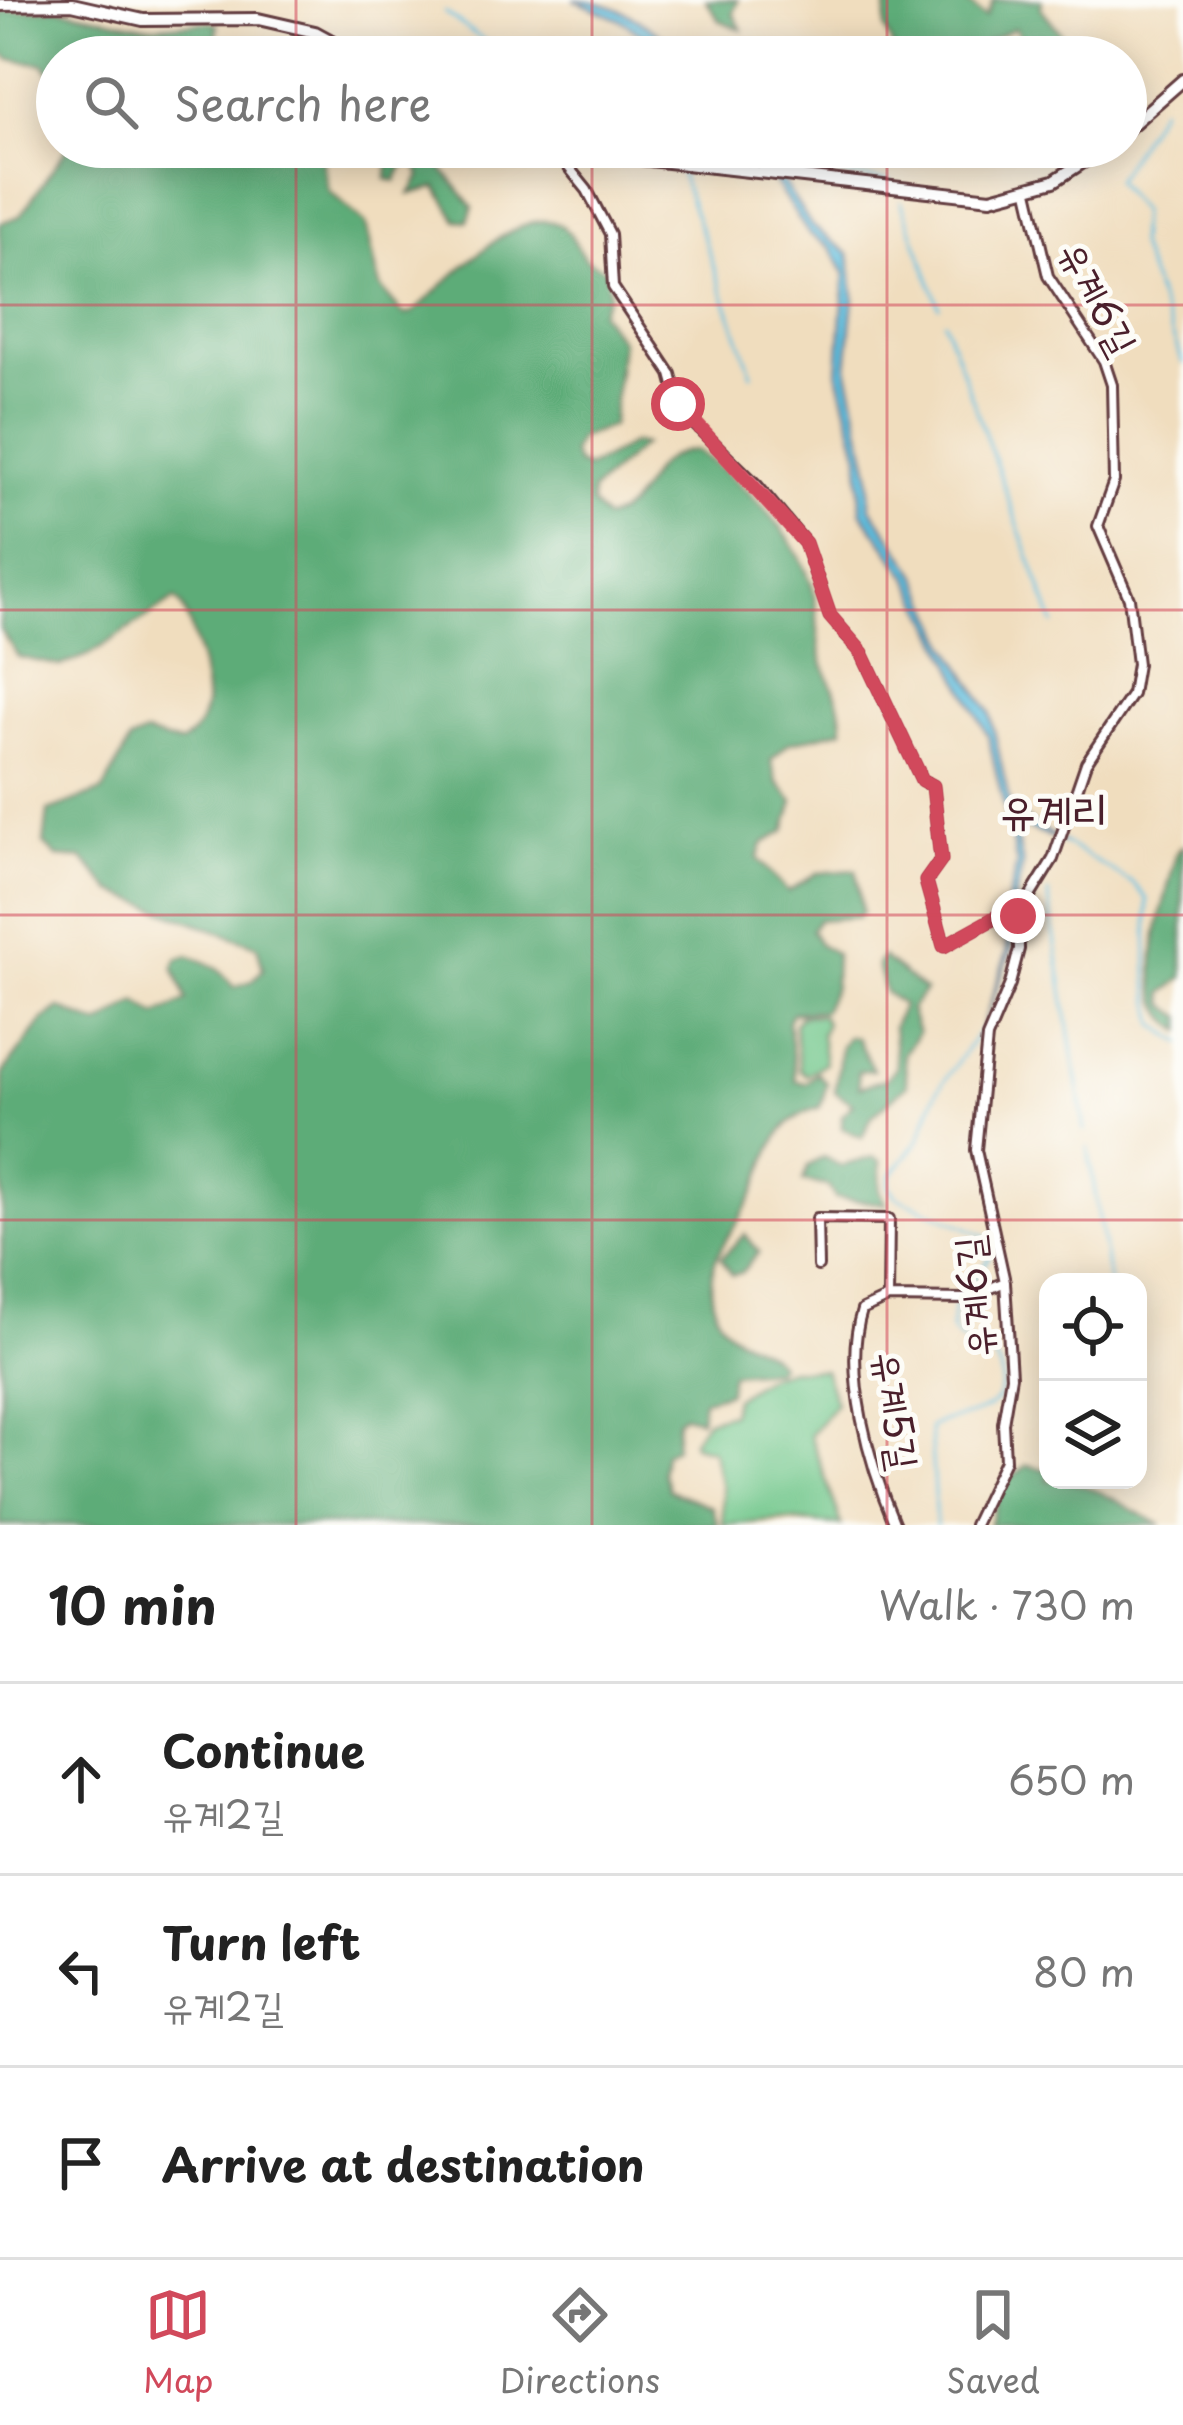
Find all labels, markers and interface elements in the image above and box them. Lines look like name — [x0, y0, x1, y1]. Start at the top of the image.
search box — [36, 36, 1147, 168]
text: Search here — [174, 68, 431, 136]
icon: search — [78, 69, 144, 135]
street label: 유계6길 — [1045, 230, 1155, 364]
route start — [651, 377, 705, 431]
district label: 유계리 — [1000, 774, 1108, 842]
route end — [991, 889, 1045, 943]
street label: 유계6길 — [936, 1233, 1008, 1361]
map controls — [1039, 1273, 1147, 1489]
button: locate — [1039, 1273, 1147, 1381]
street label: 유계5길 — [860, 1347, 936, 1473]
button: layers — [1039, 1381, 1147, 1489]
text: 10 min — [48, 1565, 217, 1642]
text: Walk · 730 m — [879, 1574, 1135, 1633]
text: Continue — [162, 1715, 365, 1783]
icon: ahead — [48, 1746, 114, 1812]
text: 650 m — [1008, 1749, 1135, 1808]
text: 유계2길 — [162, 1783, 284, 1842]
text: Turn left — [162, 1907, 361, 1975]
icon: left — [48, 1938, 114, 2004]
text: 80 m — [1033, 1941, 1135, 2000]
text: 유계2길 — [162, 1975, 284, 2034]
text: Arrive at destination — [162, 2129, 645, 2197]
icon: arrive — [48, 2130, 114, 2196]
tab: Map — [143, 2282, 214, 2404]
tab: Directions — [500, 2282, 660, 2404]
tab: Saved — [946, 2282, 1040, 2404]

